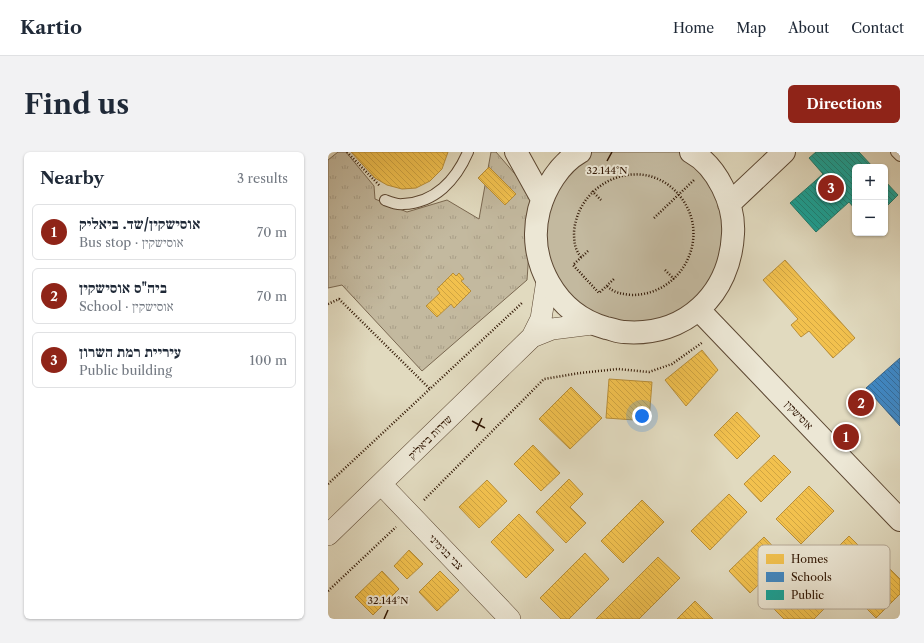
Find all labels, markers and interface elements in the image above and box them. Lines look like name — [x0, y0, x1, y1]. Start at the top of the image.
text: Kartio — [20, 16, 82, 39]
text: Home — [673, 19, 714, 37]
text: Map — [736, 19, 766, 37]
text: About — [788, 19, 829, 37]
text: Contact — [851, 19, 904, 37]
button: Directions — [788, 85, 900, 123]
text: Find us — [24, 87, 129, 121]
text: 32.144°N — [586, 164, 628, 177]
map controls — [852, 164, 888, 236]
button: + — [852, 164, 888, 200]
text: Nearby — [40, 168, 104, 188]
text: 3 results — [237, 170, 288, 186]
pin: 3 — [818, 173, 844, 203]
button: − — [852, 200, 888, 236]
text: אוסישקין/שד. ביאליק — [79, 214, 200, 233]
text: 1 — [51, 224, 57, 240]
text: 70 m — [257, 224, 287, 240]
text: Bus stop · אוסישקין — [79, 234, 184, 250]
text: ביה"ס אוסישקין — [79, 278, 167, 297]
text: 2 — [50, 288, 58, 304]
text: 70 m — [257, 288, 287, 304]
text: School · אוסישקין — [79, 298, 174, 314]
text: עיריית רמת השרון — [79, 342, 181, 361]
text: 3 — [50, 352, 58, 368]
text: 100 m — [249, 352, 287, 368]
text: Public building — [79, 362, 172, 378]
pin: 2 — [848, 388, 874, 418]
street label: אוסישקין — [782, 397, 816, 433]
your location — [632, 406, 652, 426]
street label: שדרות ביאליק — [405, 412, 455, 462]
pin: 1 — [833, 422, 859, 452]
street label: צבי בנימיני — [426, 531, 466, 573]
legend — [758, 545, 890, 609]
text: Homes — [791, 552, 828, 566]
text: Schools — [791, 570, 832, 584]
text: Public — [791, 588, 824, 602]
text: 32.144°N — [367, 594, 409, 607]

